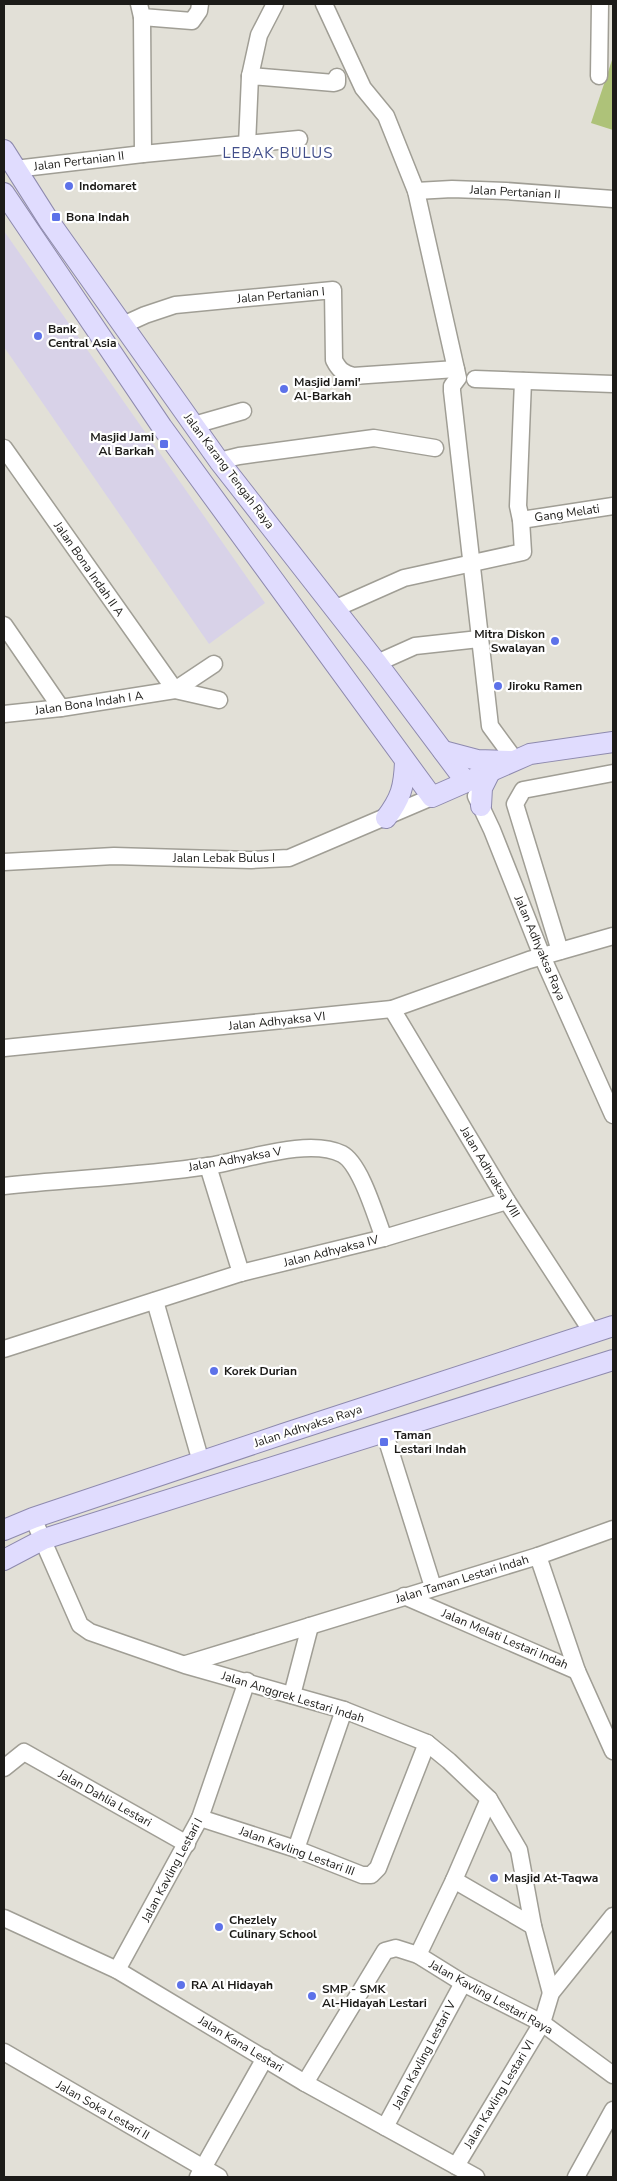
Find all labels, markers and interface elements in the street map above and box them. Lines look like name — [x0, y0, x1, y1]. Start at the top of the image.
district label: LEBAK BULUS — [222, 143, 334, 163]
street label: Jalan Pertanian II — [32, 148, 125, 175]
place label: Indomaret — [79, 178, 137, 194]
marker: Indomaret — [63, 180, 75, 192]
street label: Jalan Pertanian II — [468, 182, 561, 202]
place label: Bona Indah — [66, 209, 129, 225]
marker: Bona Indah — [50, 211, 62, 223]
street label: Jalan Pertanian I — [236, 283, 325, 307]
place label: Bank Central Asia — [48, 321, 116, 351]
marker: Bank Central Asia — [32, 330, 44, 342]
place label: Masjid Jami' Al-Barkah — [294, 374, 361, 404]
marker: Masjid Jami' Al-Barkah — [278, 383, 290, 395]
street label: Jalan Karang Tengah Raya — [180, 409, 278, 532]
place label: Masjid Jami Al Barkah — [90, 429, 154, 459]
marker: Masjid Jami Al Barkah — [158, 438, 170, 450]
street label: Gang Melati — [533, 501, 601, 525]
street label: Jalan Bona Indah II A — [50, 518, 128, 620]
place label: Mitra Diskon Swalayan — [474, 626, 545, 656]
marker: Mitra Diskon Swalayan — [549, 635, 561, 647]
place label: Jiroku Ramen — [507, 678, 582, 694]
marker: Jiroku Ramen — [492, 680, 504, 692]
street label: Jalan Bona Indah I A — [33, 687, 144, 719]
street label: Jalan Lebak Bulus I — [172, 850, 275, 866]
street label: Jalan Adhyaksa Raya — [510, 892, 569, 1003]
street label: Jalan Adhyaksa VI — [227, 1008, 326, 1034]
street label: Jalan Adhyaksa VIII — [456, 1123, 524, 1220]
street label: Jalan Adhyaksa V — [186, 1143, 284, 1175]
street label: Jalan Adhyaksa IV — [281, 1231, 381, 1271]
place label: Korek Durian — [224, 1363, 297, 1379]
marker: Korek Durian — [208, 1365, 220, 1377]
street label: Jalan Adhyaksa Raya — [251, 1401, 364, 1451]
place label: Taman Lestari Indah — [394, 1427, 466, 1457]
marker: Taman Lestari Indah — [378, 1436, 390, 1448]
street label: Jalan Taman Lestari Indah — [392, 1551, 531, 1607]
street label: Jalan Melati Lestari Indah — [438, 1605, 571, 1673]
street label: Jalan Anggrek Lestari Indah — [219, 1667, 366, 1726]
street label: Jalan Dahlia Lestari — [55, 1765, 154, 1830]
street label: Jalan Kavling Lestari I — [137, 1815, 206, 1926]
street label: Jalan Kavling Lestari III — [236, 1822, 357, 1879]
place label: Masjid At-Taqwa — [504, 1870, 598, 1886]
marker: Masjid At-Taqwa — [488, 1872, 500, 1884]
place label: Chezlely Culinary School — [229, 1912, 317, 1942]
marker: Chezlely Culinary School — [213, 1921, 225, 1933]
street label: Jalan Kavling Lestari Raya — [425, 1956, 556, 2038]
place label: RA Al Hidayah — [191, 1977, 273, 1993]
marker: RA Al Hidayah — [175, 1979, 187, 1991]
place label: SMP - SMK Al-Hidayah Lestari — [322, 1981, 427, 2011]
marker: SMP - SMK Al-Hidayah Lestari — [306, 1990, 318, 2002]
street label: Jalan Kavling Lestari V — [388, 1997, 460, 2113]
street label: Jalan Kana Lestari — [195, 2012, 286, 2076]
street label: Jalan Kavling Lestari VI — [460, 2037, 538, 2152]
street label: Jalan Soka Lestari II — [53, 2076, 152, 2143]

